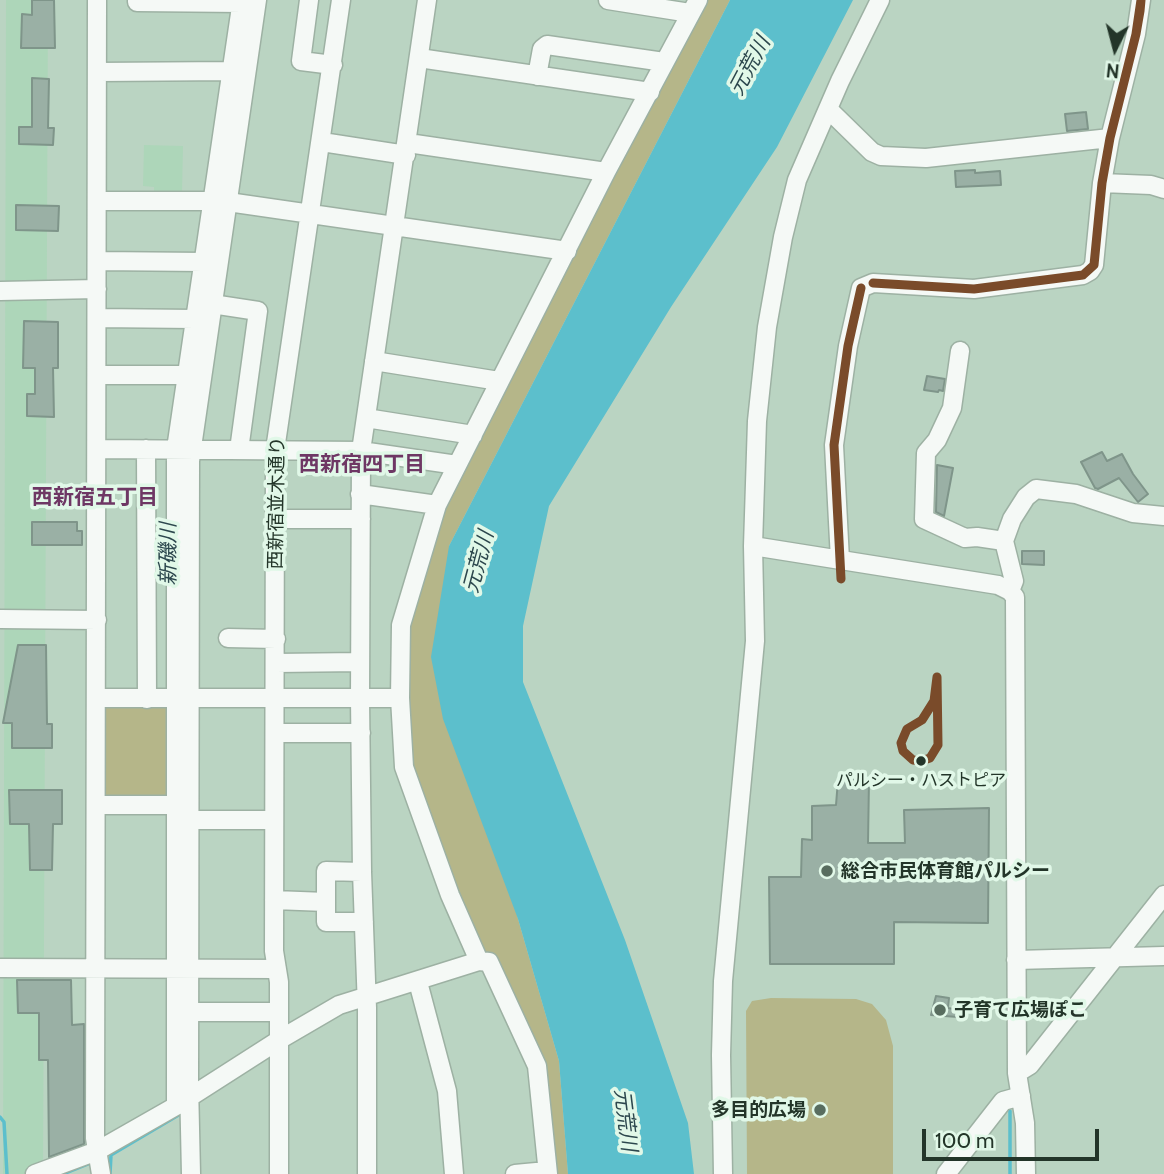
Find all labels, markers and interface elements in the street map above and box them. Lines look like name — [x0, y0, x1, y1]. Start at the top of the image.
north arrow — [1080, 14, 1150, 84]
water label: 元荒川 — [724, 32, 776, 100]
text: N — [1105, 58, 1121, 83]
street label: 西新宿並木通り — [264, 436, 290, 570]
district label: 西新宿四丁目 — [299, 452, 425, 478]
district label: 西新宿五丁目 — [32, 485, 158, 511]
water label: 新磯川 — [156, 523, 182, 585]
water label: 元荒川 — [459, 528, 499, 596]
marker: パルシー・ハストピア — [914, 754, 928, 768]
place label: パルシー・ハストピア — [836, 771, 1006, 791]
place label: 総合市民体育館パルシー — [841, 860, 1050, 882]
marker: 総合市民体育館パルシー — [819, 863, 835, 879]
place label: 子育て広場ぽこ — [954, 999, 1087, 1021]
marker: 子育て広場ぽこ — [932, 1002, 948, 1018]
water label: 元荒川 — [609, 1087, 641, 1153]
place label: 多目的広場 — [711, 1099, 806, 1121]
marker: 多目的広場 — [812, 1102, 828, 1118]
scale bar — [926, 1114, 1103, 1158]
text: 100 m — [935, 1128, 994, 1153]

